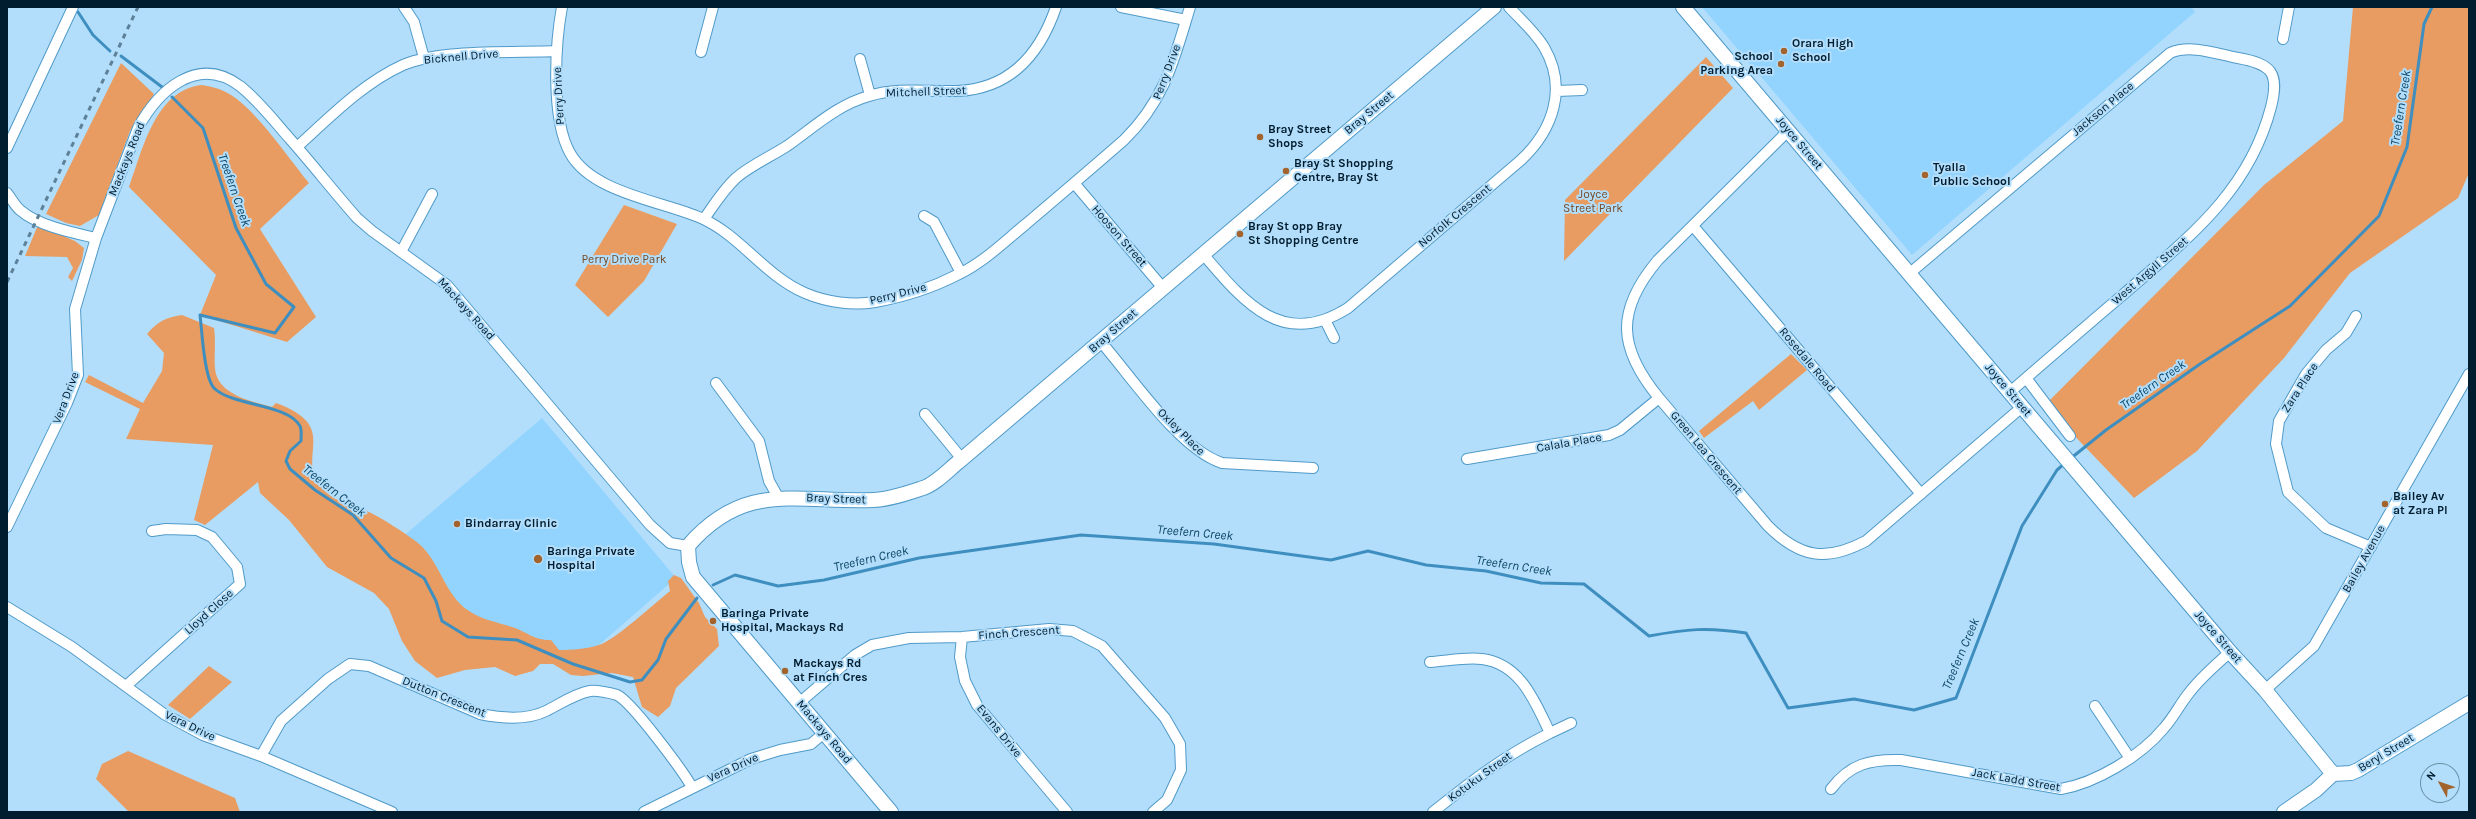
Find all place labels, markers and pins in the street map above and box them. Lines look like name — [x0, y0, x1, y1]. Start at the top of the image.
place label: Orara High School — [1792, 37, 1854, 65]
marker: Orara High School — [1779, 46, 1789, 56]
place label: School Parking Area — [1700, 50, 1773, 78]
marker: School Parking Area — [1776, 59, 1786, 69]
place label: Bray Street Shops — [1268, 123, 1331, 151]
marker: Bray Street Shops — [1255, 132, 1265, 142]
place label: Bray St Shopping Centre, Bray St — [1294, 157, 1393, 185]
place label: Tyalla Public School — [1933, 161, 2011, 189]
marker: Bray St Shopping Centre, Bray St — [1281, 166, 1291, 176]
marker: Tyalla Public School — [1920, 170, 1930, 180]
place label: Bray St opp Bray St Shopping Centre — [1248, 220, 1359, 248]
marker: Bray St opp Bray St Shopping Centre — [1235, 229, 1245, 239]
place label: Bailey Av at Zara Pl — [2393, 490, 2448, 518]
marker: Bailey Av at Zara Pl — [2380, 499, 2390, 509]
place label: Bindarray Clinic — [465, 517, 557, 531]
marker: Bindarray Clinic — [452, 519, 462, 529]
place label: Baringa Private Hospital — [547, 545, 635, 573]
marker: Baringa Private Hospital — [532, 553, 544, 565]
place label: Baringa Private Hospital, Mackays Rd — [721, 607, 844, 635]
marker: Baringa Private Hospital, Mackays Rd — [708, 616, 718, 626]
place label: Mackays Rd at Finch Cres — [793, 657, 868, 685]
marker: Mackays Rd at Finch Cres — [780, 666, 790, 676]

